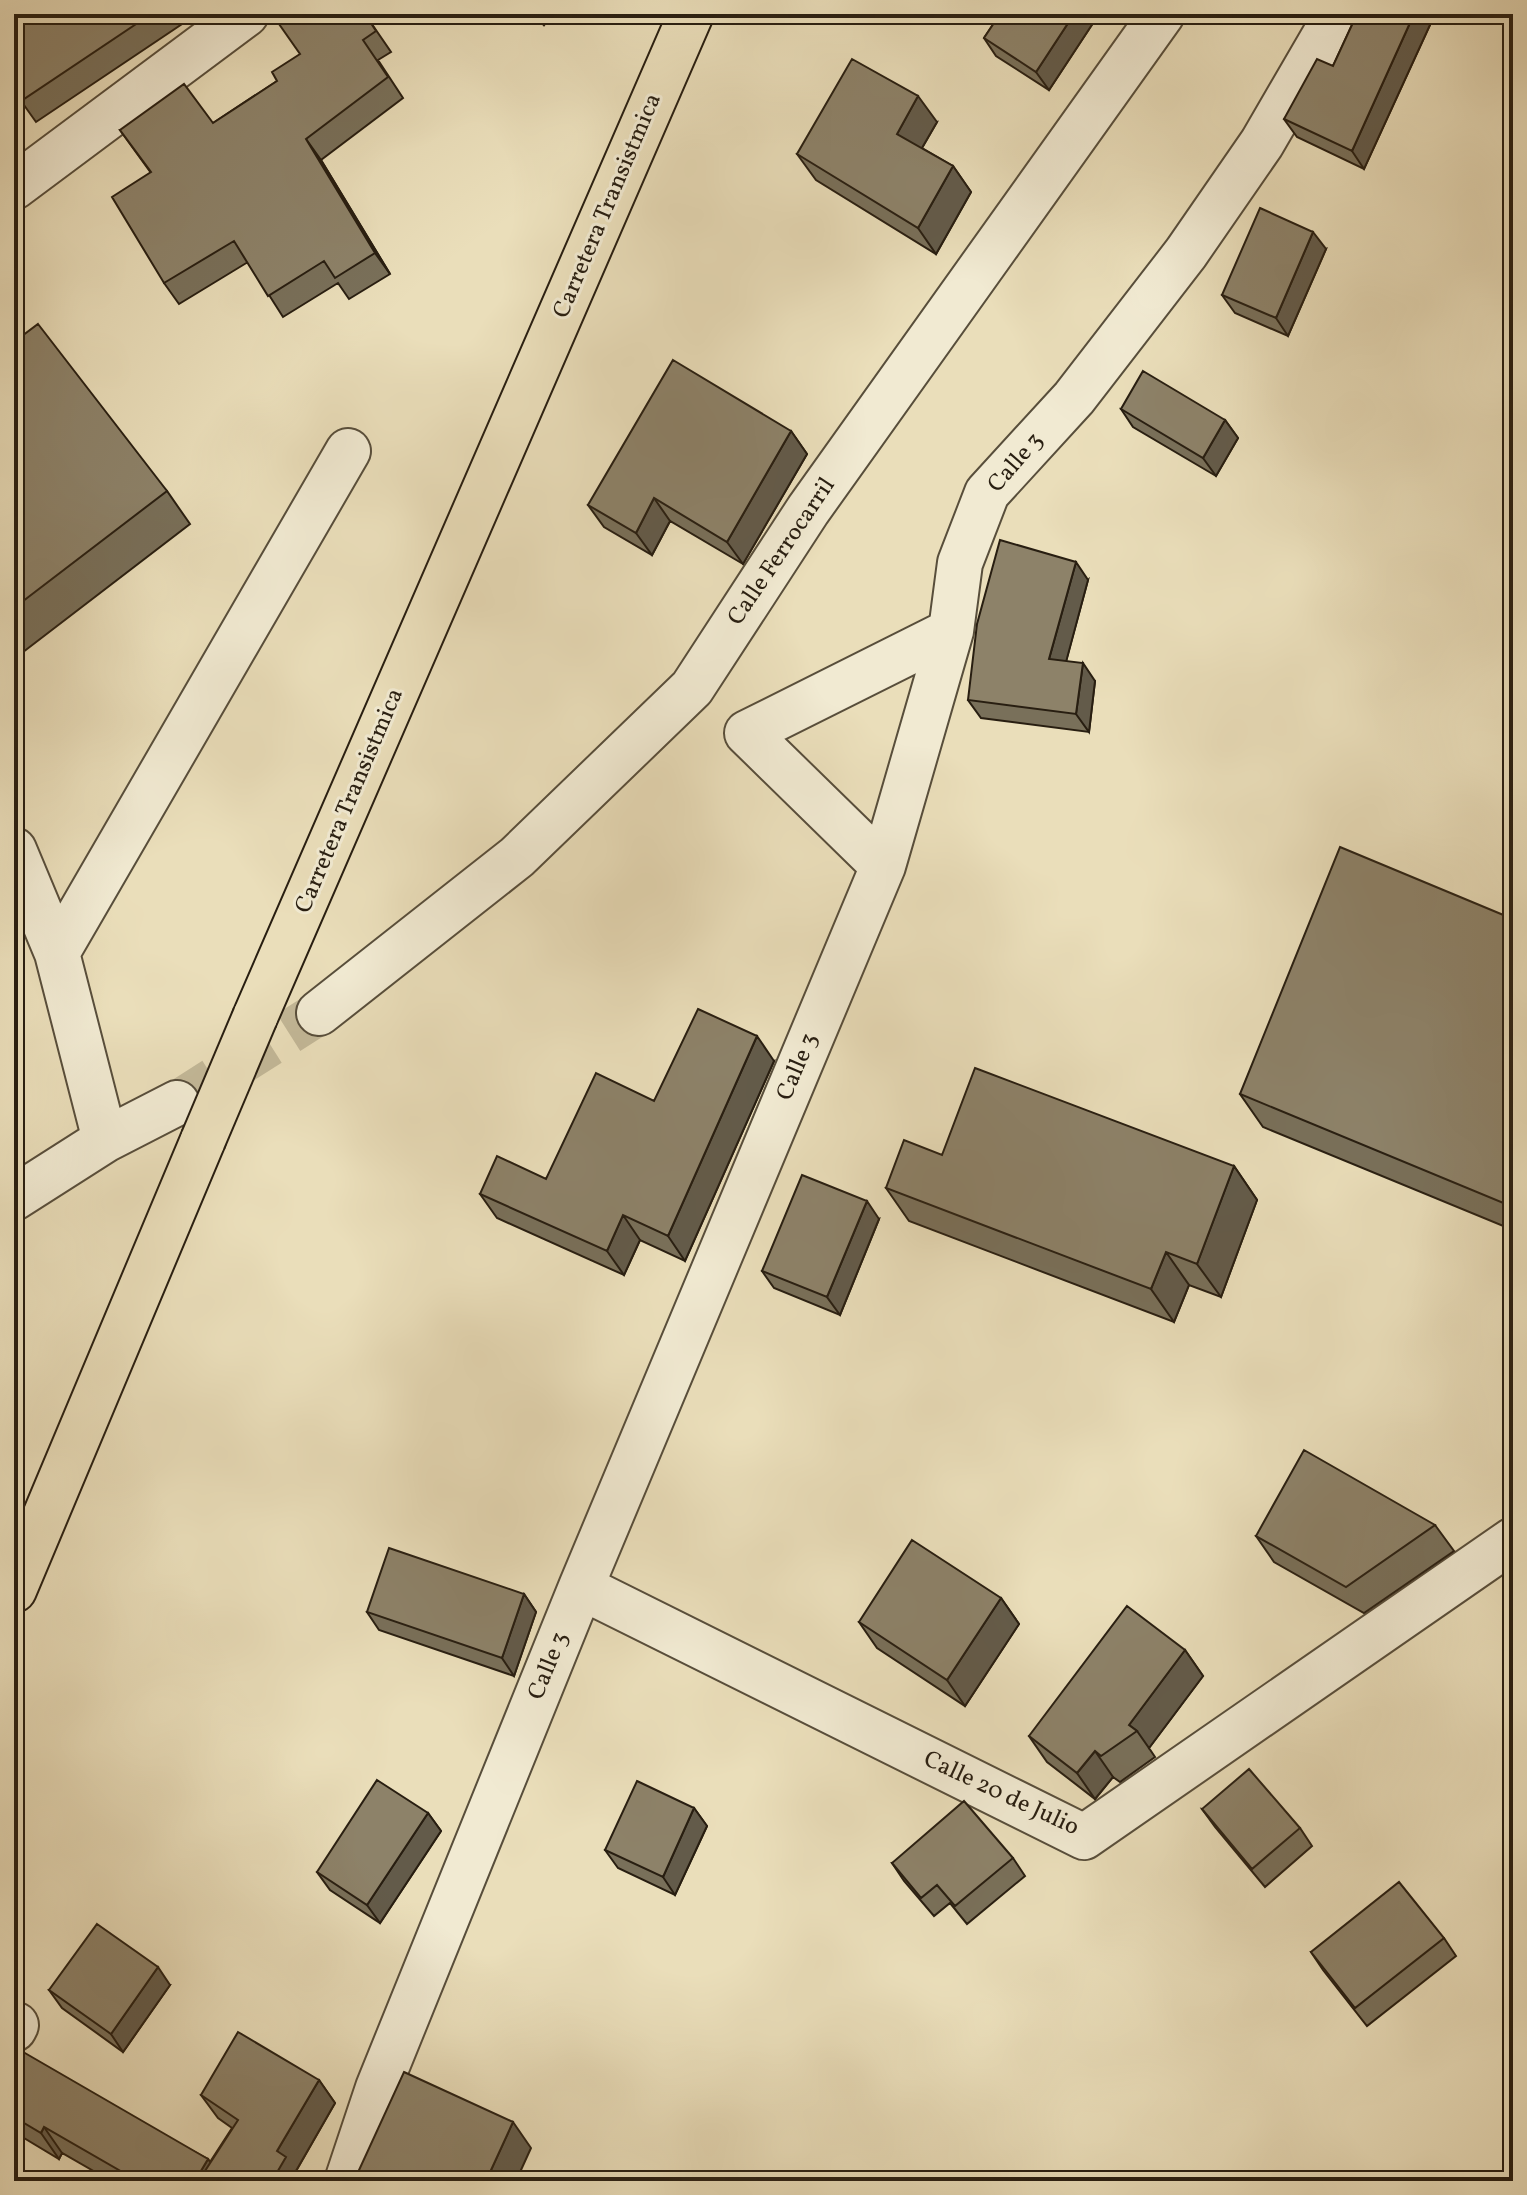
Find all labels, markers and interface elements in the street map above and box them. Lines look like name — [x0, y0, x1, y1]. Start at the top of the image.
street label: Carretera Transistmica — [545, 88, 671, 324]
street label: Calle 3 — [980, 425, 1052, 501]
street label: Calle Ferrocarril — [720, 471, 844, 633]
street label: Carretera Transistmica — [287, 683, 413, 919]
street label: Calle 3 — [769, 1028, 827, 1106]
street label: Calle 3 — [520, 1627, 578, 1705]
street label: Calle 20 de Julio — [918, 1743, 1084, 1845]

